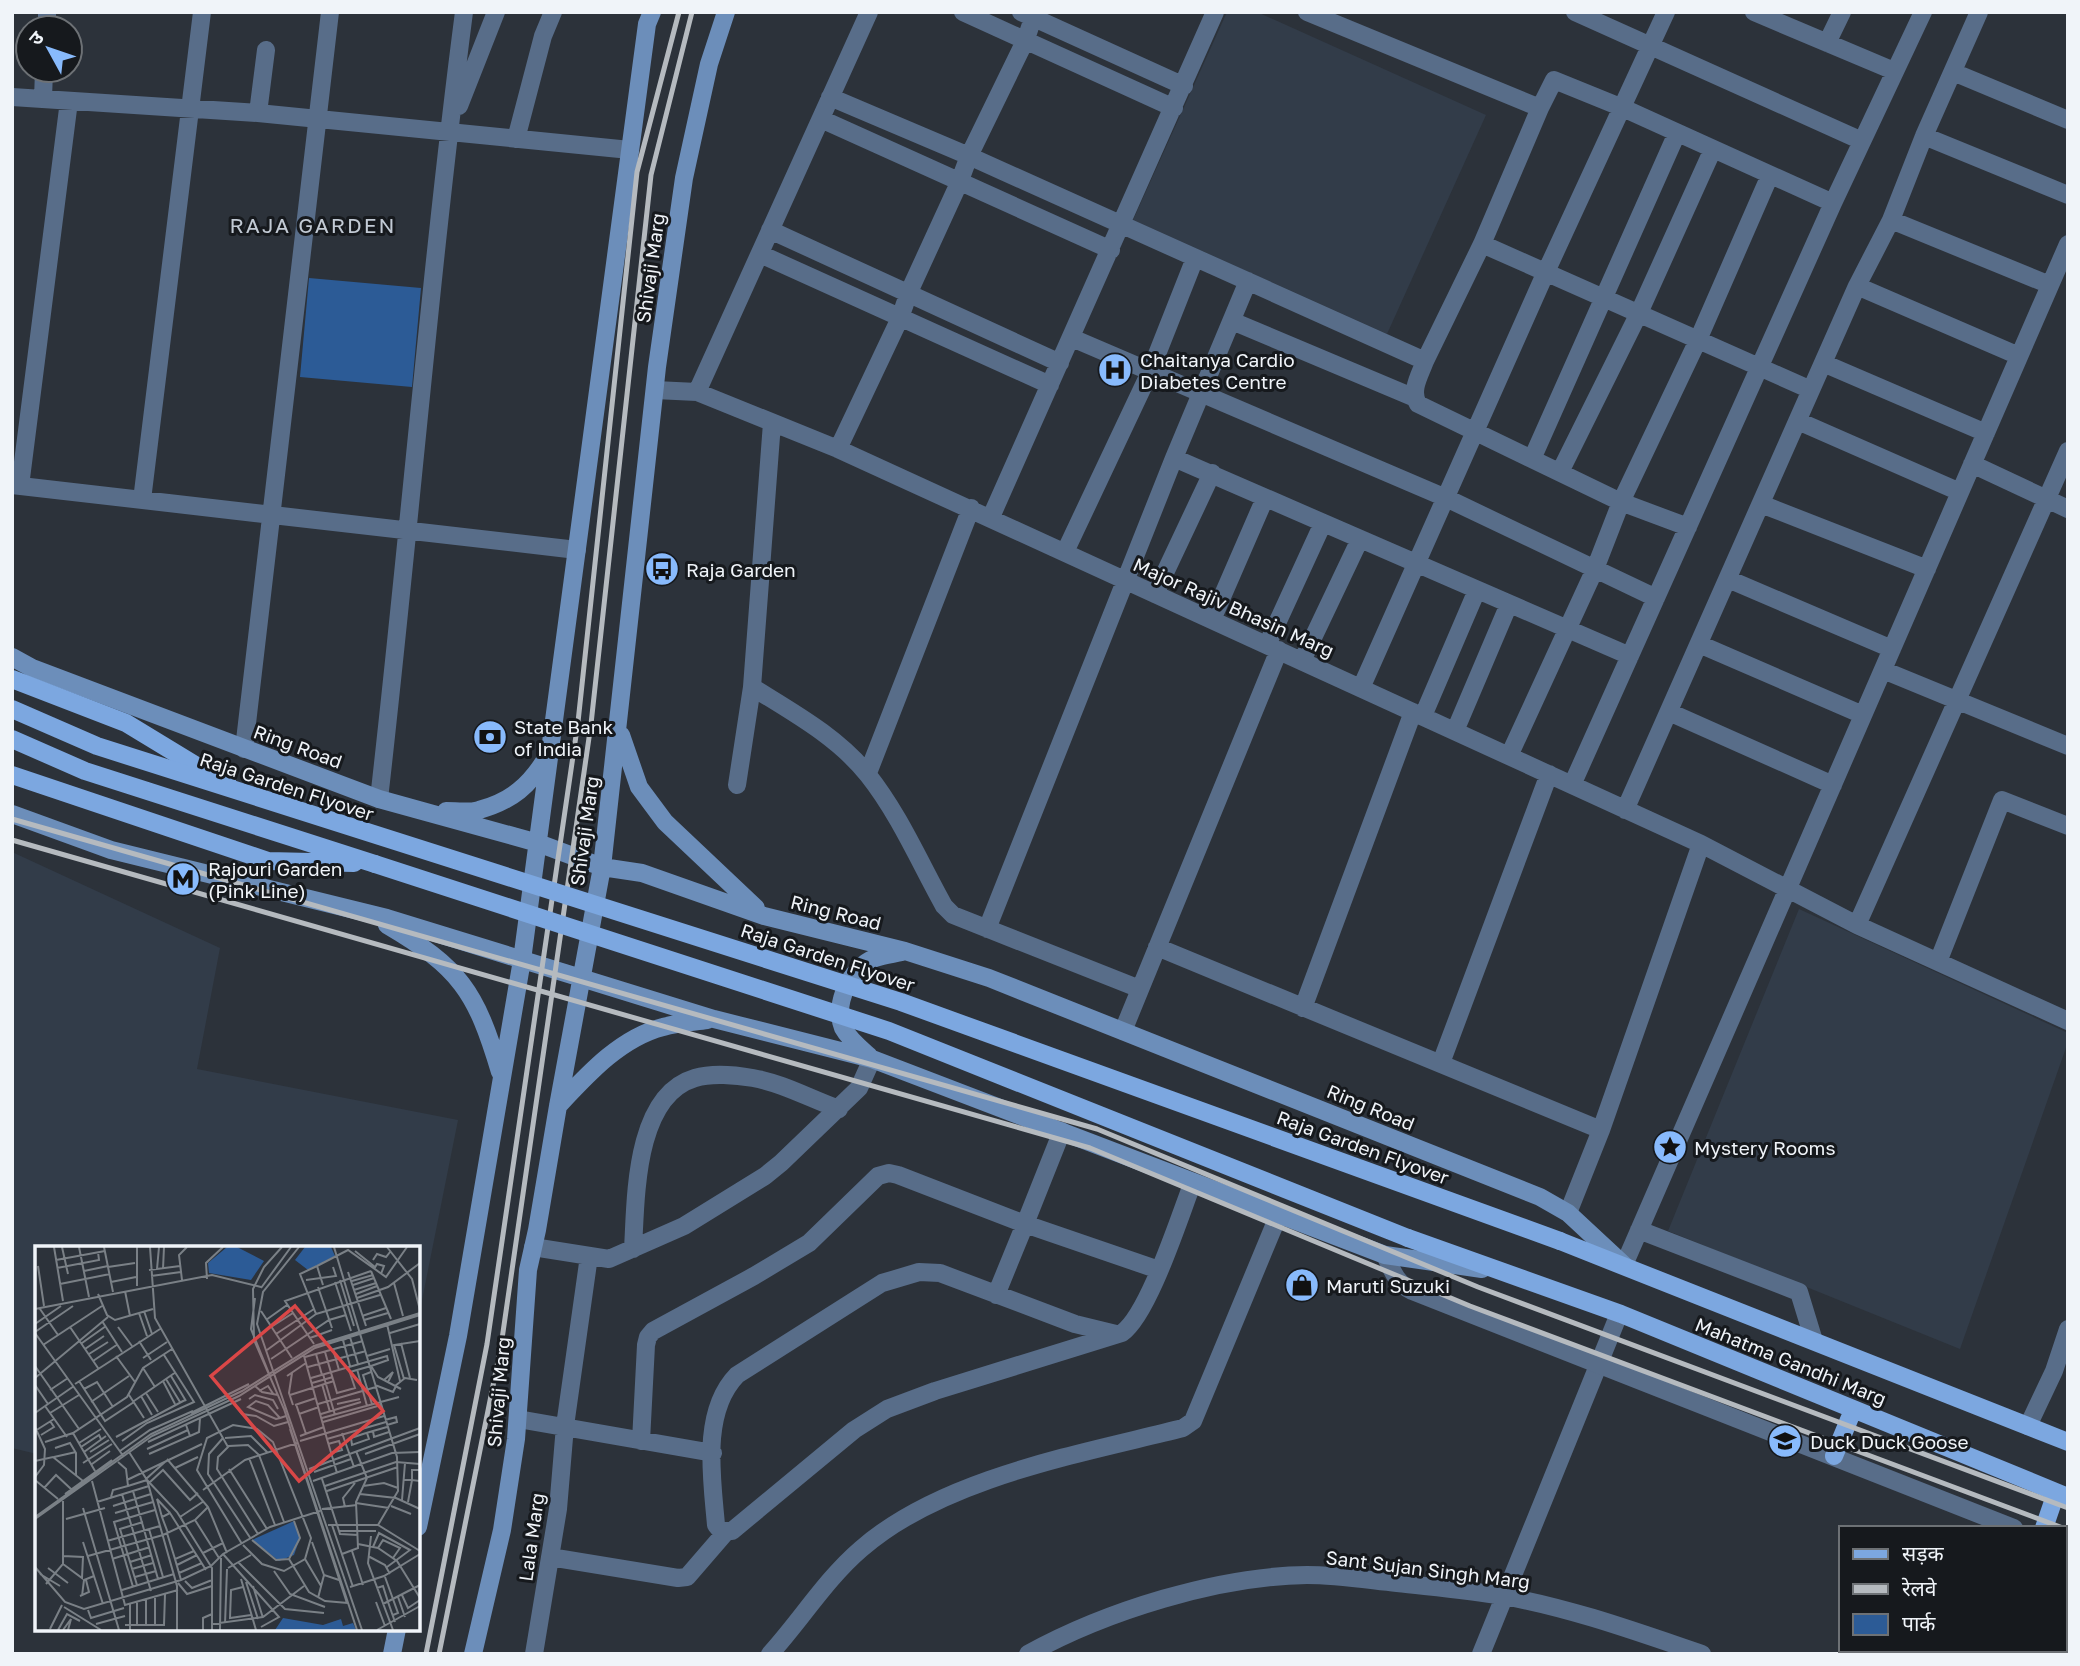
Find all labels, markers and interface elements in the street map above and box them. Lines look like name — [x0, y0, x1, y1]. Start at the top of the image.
north arrow — [14, 14, 84, 84]
text: उ — [23, 25, 49, 49]
district label: RAJA GARDEN — [229, 212, 397, 238]
street label: Shivaji Marg — [631, 212, 669, 324]
place label: Chaitanya Cardio Diabetes Centre — [1140, 348, 1295, 393]
hospital icon: Chaitanya Cardio Diabetes Centre — [1096, 351, 1134, 389]
bus stop icon: Raja Garden — [643, 550, 681, 588]
street label: Major Rajiv Bhasin Marg — [1130, 552, 1338, 662]
place label: Raja Garden — [686, 558, 796, 581]
place label: State Bank of India — [514, 715, 613, 760]
bank icon: State Bank of India — [471, 718, 509, 756]
street label: Ring Road — [251, 719, 345, 773]
street label: Raja Garden Flyover — [197, 747, 377, 825]
street label: Shivaji Marg — [565, 775, 603, 887]
place label: Rajouri Garden (Pink Line) — [208, 857, 342, 902]
metro station icon: Rajouri Garden (Pink Line) — [164, 860, 202, 898]
street label: Ring Road — [788, 890, 884, 934]
street label: Raja Garden Flyover — [738, 918, 918, 996]
street label: Ring Road — [1324, 1079, 1418, 1135]
street label: Raja Garden Flyover — [1274, 1105, 1453, 1189]
place icon: Mystery Rooms — [1651, 1128, 1689, 1166]
place label: Mystery Rooms — [1694, 1136, 1835, 1159]
inset map — [35, 1246, 420, 1631]
shop icon: Maruti Suzuki — [1283, 1266, 1321, 1304]
place label: Maruti Suzuki — [1326, 1274, 1450, 1297]
street label: Mahatma Gandhi Marg — [1692, 1312, 1890, 1410]
street label: Shivaji Marg — [482, 1336, 514, 1448]
school or university icon: Duck Duck Goose — [1766, 1422, 1804, 1460]
place label: Duck Duck Goose — [1810, 1430, 1969, 1453]
street label: Lala Marg — [513, 1491, 549, 1583]
legend — [1839, 1526, 2066, 1652]
text: सड़क — [1902, 1540, 1944, 1566]
street label: Sant Sujan Singh Marg — [1325, 1545, 1531, 1593]
text: रेलवे — [1901, 1575, 1937, 1601]
text: पार्क — [1902, 1610, 1936, 1636]

